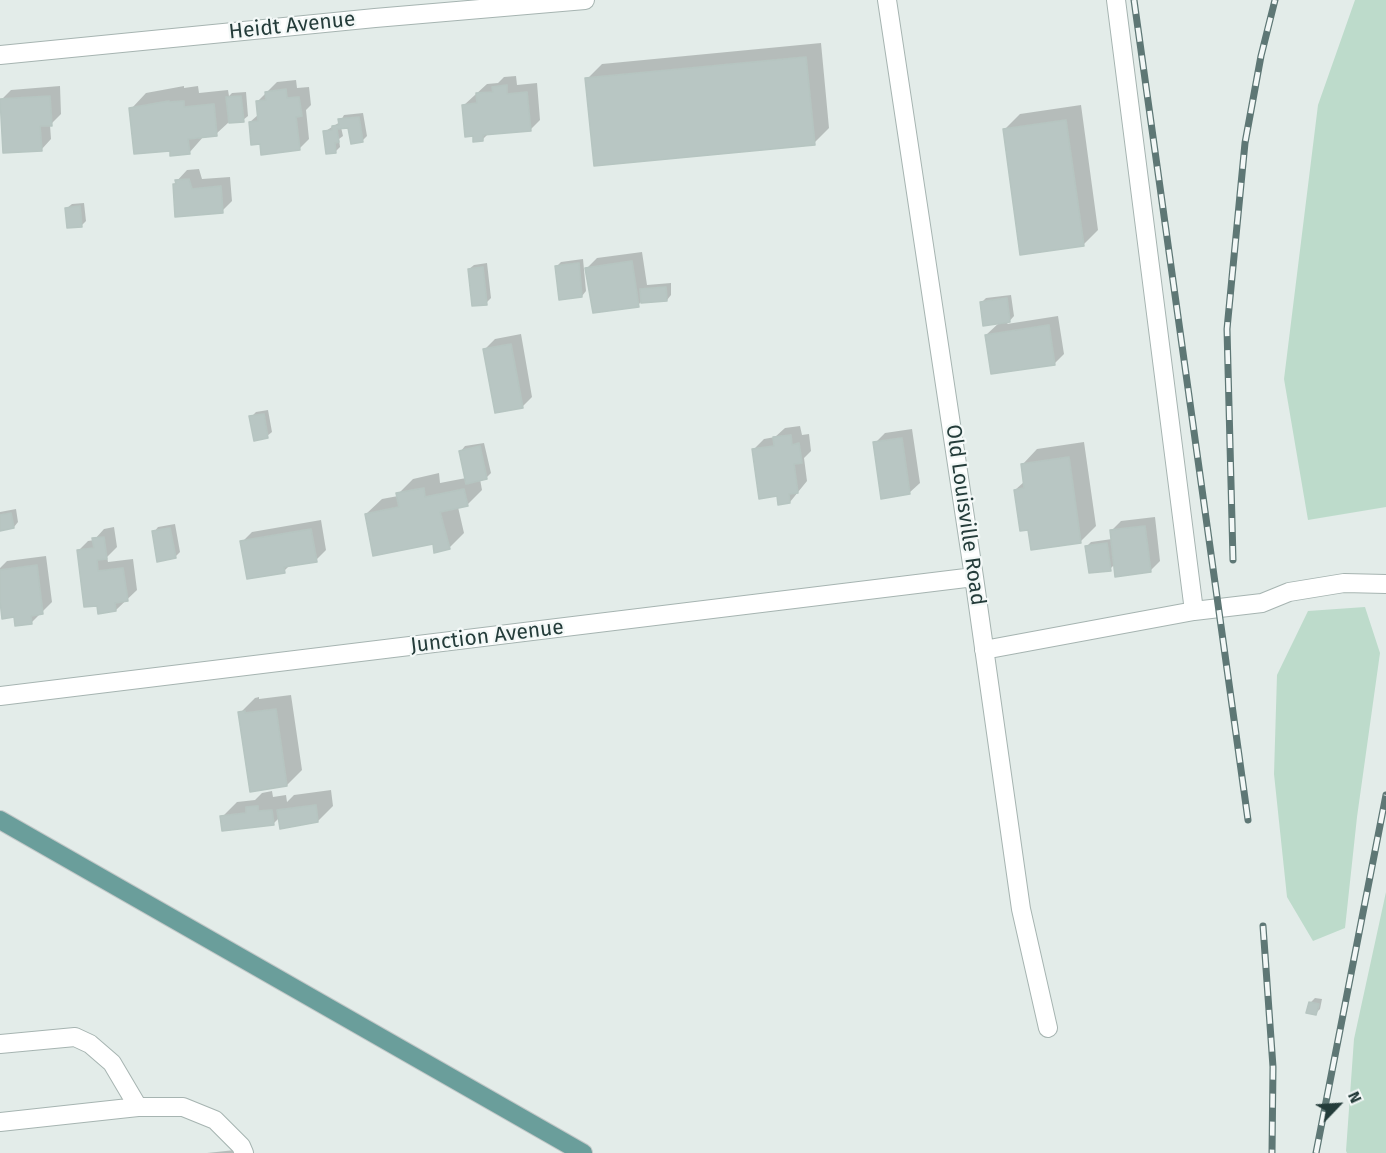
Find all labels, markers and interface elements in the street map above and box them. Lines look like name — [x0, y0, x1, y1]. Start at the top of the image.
street label: Heidt Avenue — [228, 7, 356, 45]
street label: Old Louisville Road — [940, 423, 990, 607]
street label: Junction Avenue — [409, 615, 565, 659]
north arrow — [1308, 1075, 1368, 1135]
text: N — [1344, 1088, 1366, 1106]

